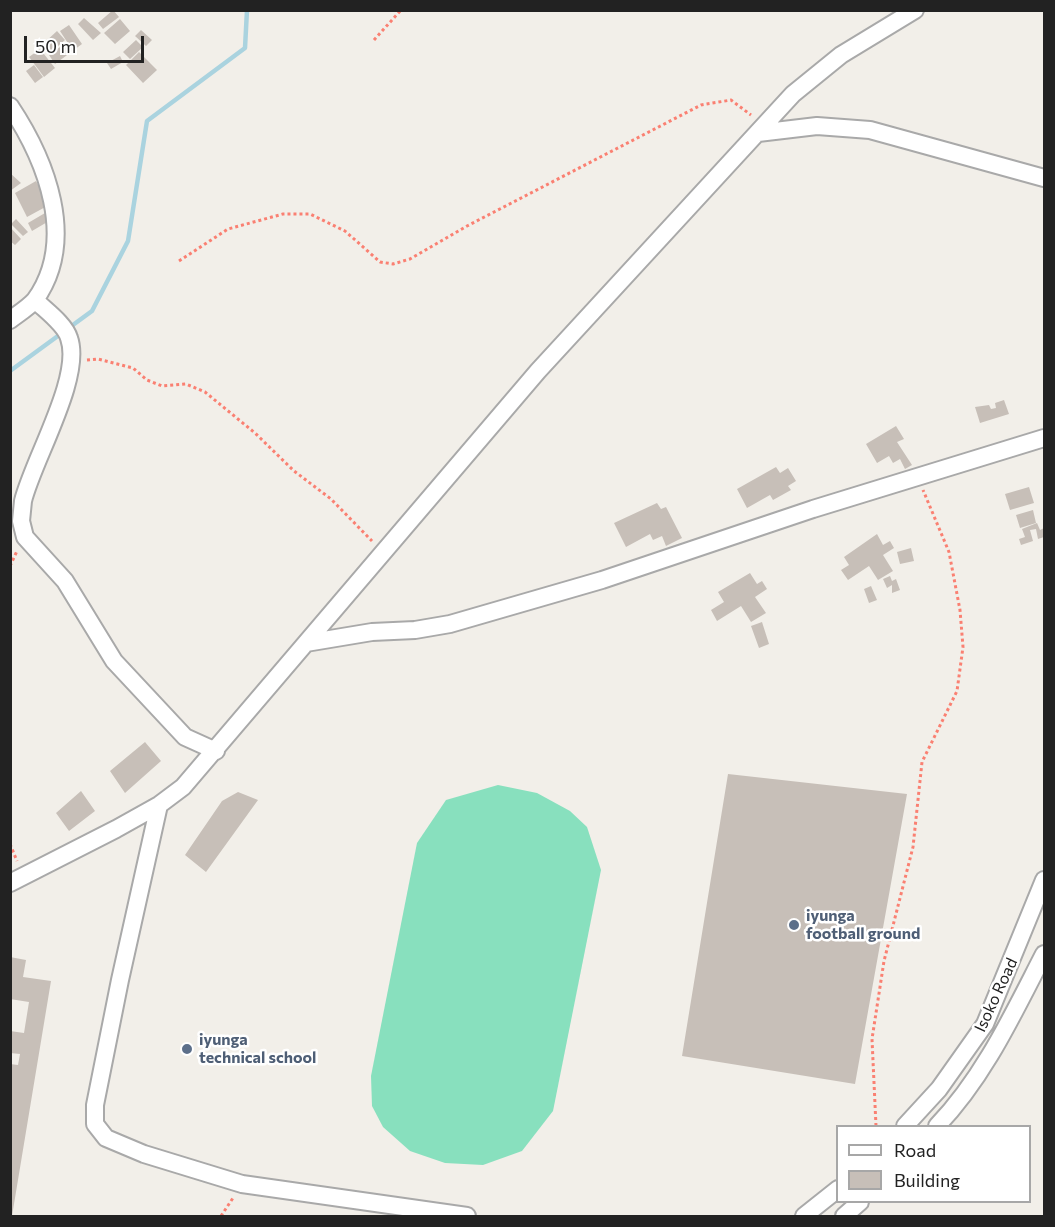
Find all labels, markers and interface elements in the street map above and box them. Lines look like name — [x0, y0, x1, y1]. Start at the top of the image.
scale bar — [27, 24, 147, 62]
text: 50 m — [35, 35, 76, 57]
place label: iyunga football ground — [806, 906, 920, 944]
marker: iyunga football ground — [787, 918, 801, 932]
street label: Isoko Road — [970, 955, 1022, 1035]
place label: iyunga technical school — [199, 1030, 316, 1068]
marker: iyunga technical school — [180, 1042, 194, 1056]
legend — [836, 1125, 1031, 1203]
text: Road — [894, 1139, 936, 1161]
text: Building — [894, 1169, 960, 1191]

